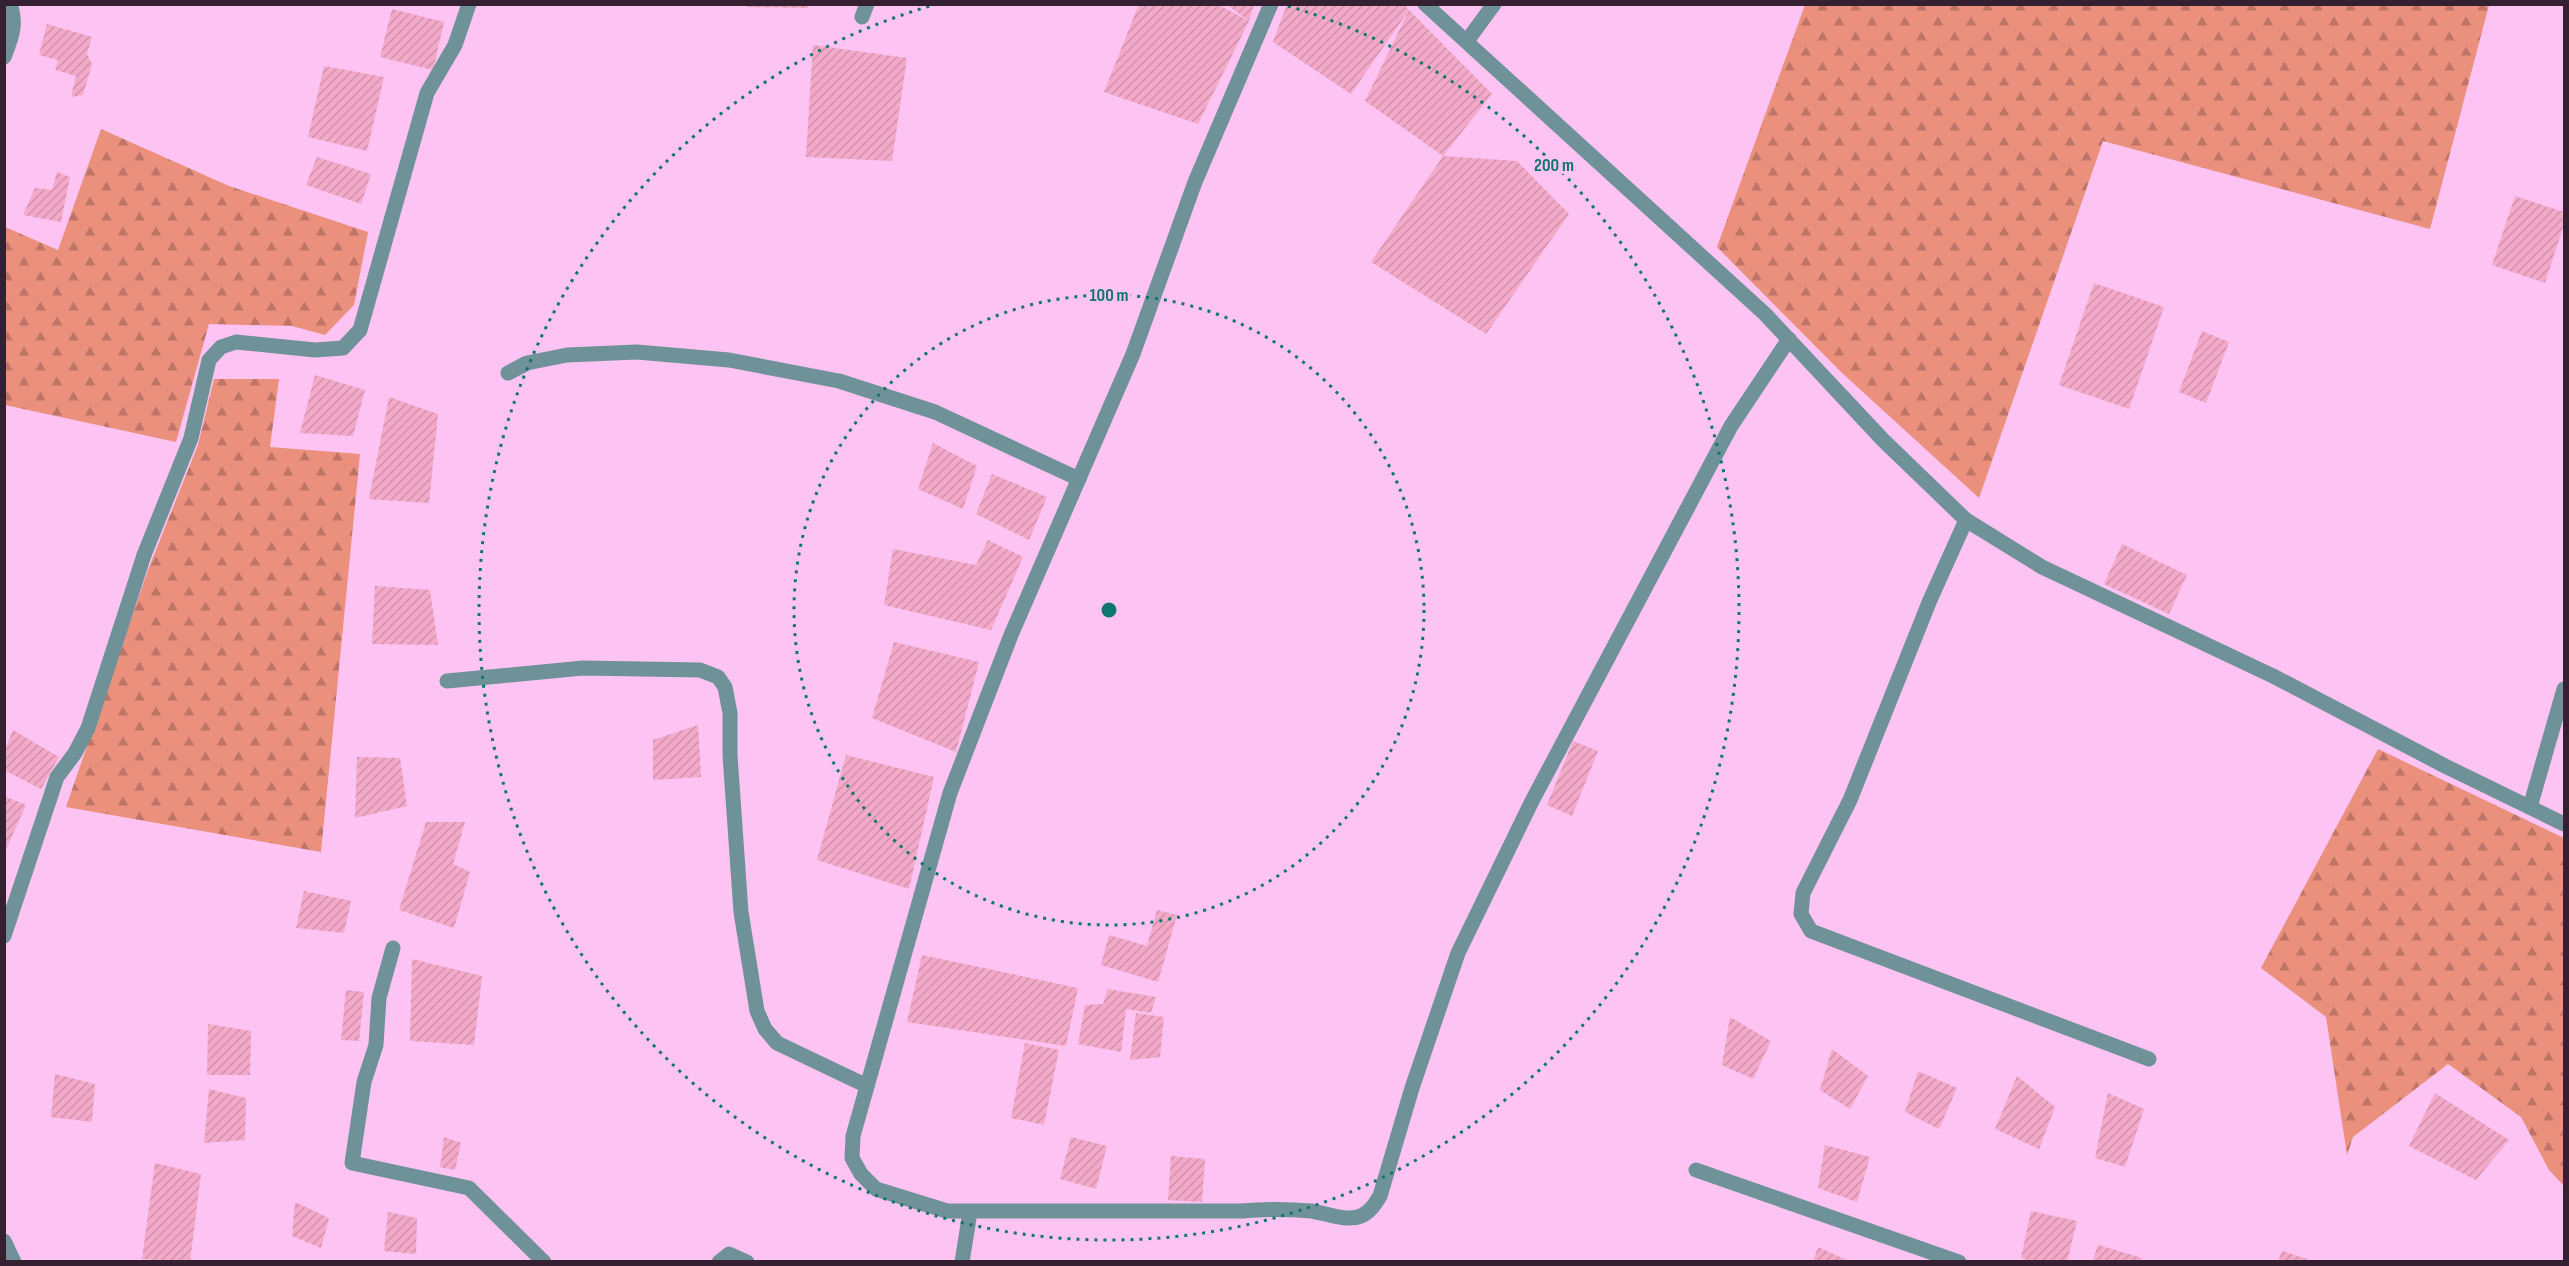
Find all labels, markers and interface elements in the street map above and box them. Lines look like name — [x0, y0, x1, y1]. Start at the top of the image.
text: 200 m — [1534, 155, 1574, 176]
text: 100 m — [1090, 285, 1129, 306]
centre of rings — [1099, 600, 1119, 620]

